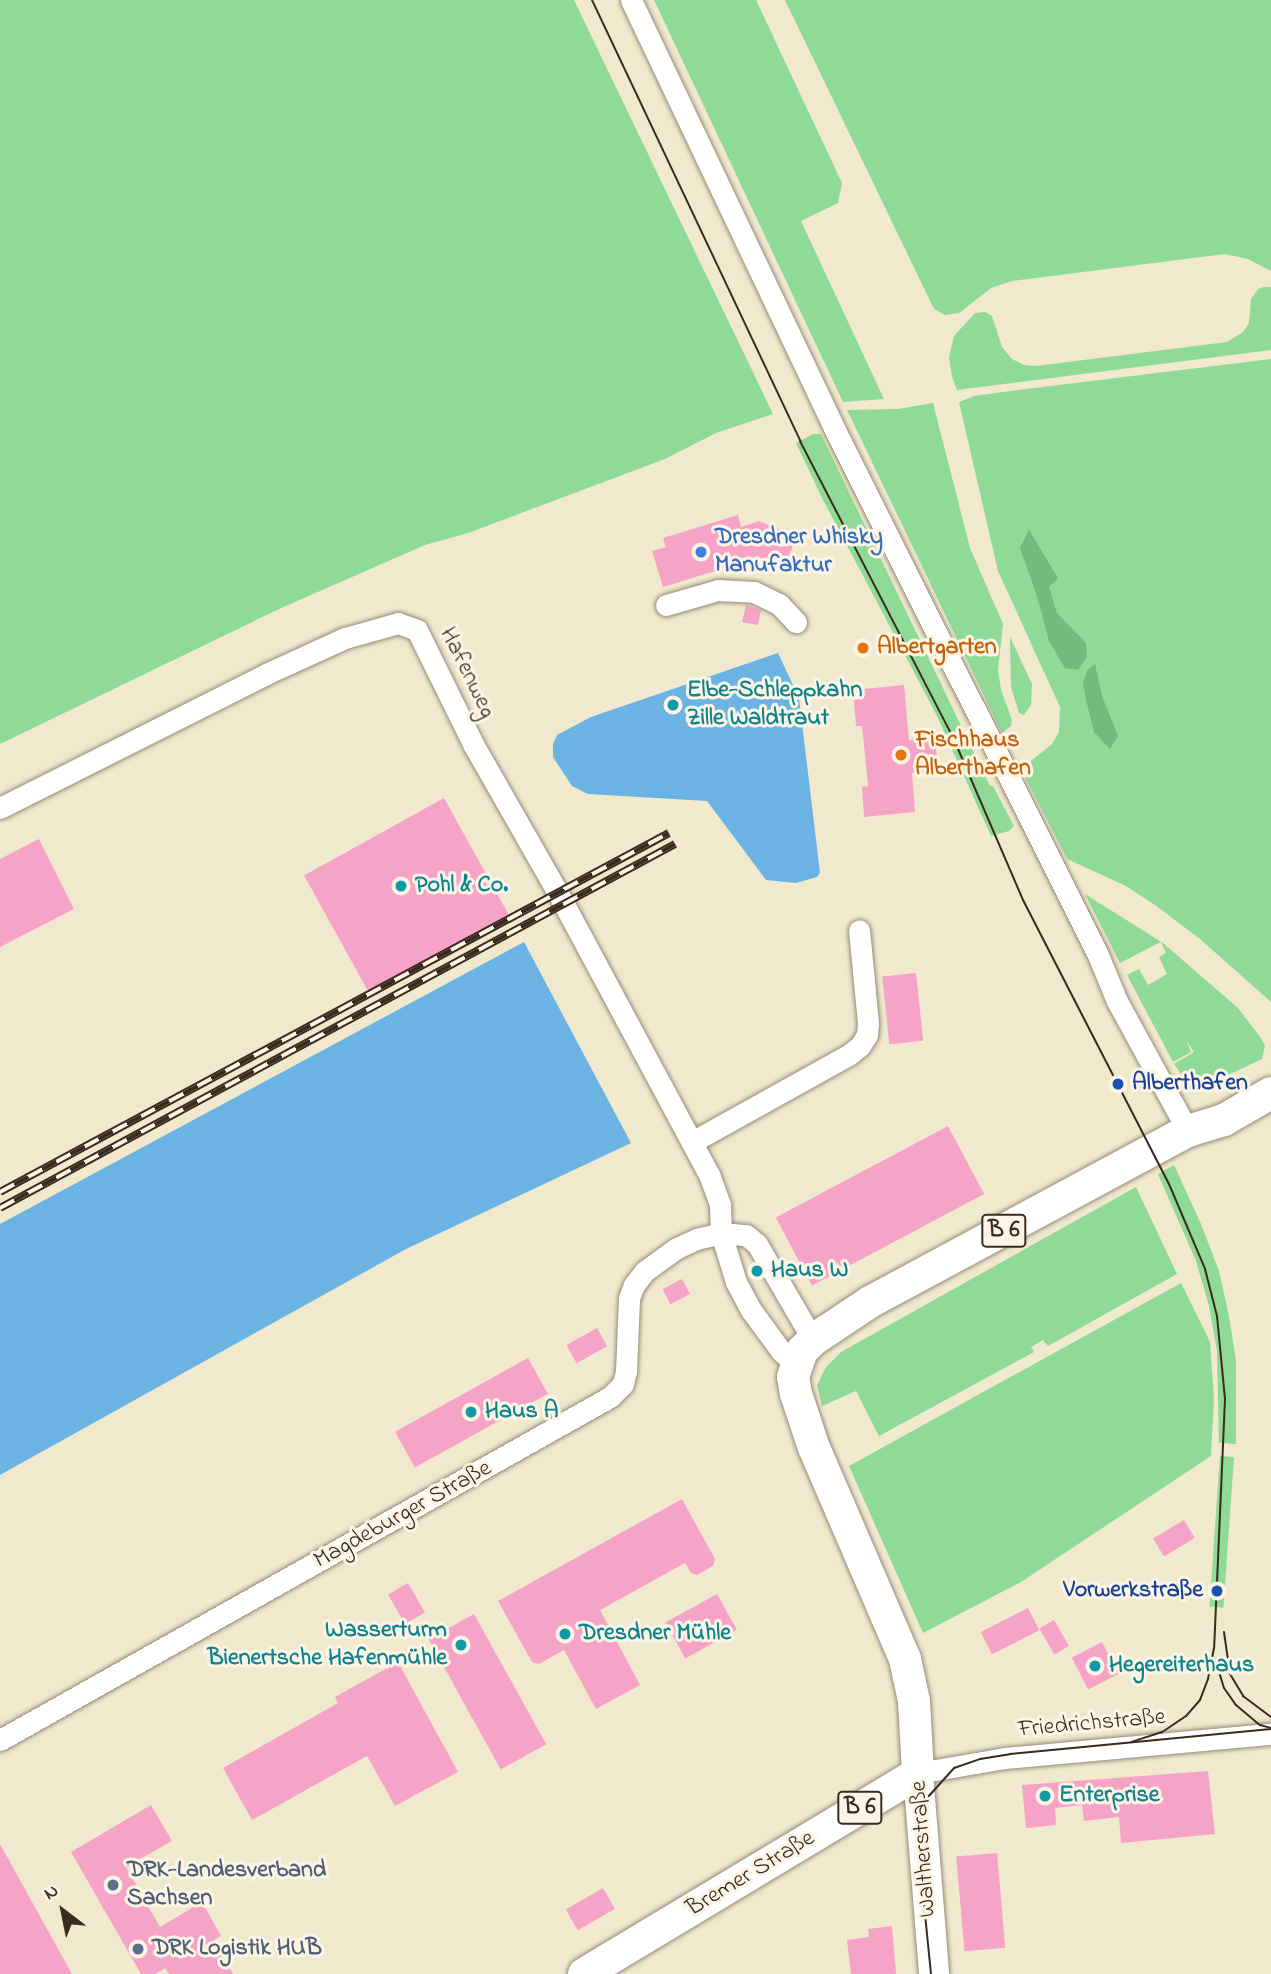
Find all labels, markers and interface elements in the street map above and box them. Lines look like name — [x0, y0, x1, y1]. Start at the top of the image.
place label: Dresdner Whisky Manufaktur — [715, 524, 883, 580]
marker: Dresdner Whisky Manufaktur — [693, 544, 709, 560]
street label: Hafenweg — [433, 623, 501, 723]
place label: Albertgarten — [877, 634, 997, 662]
marker: Albertgarten — [855, 640, 871, 656]
place label: Elbe-Schleppkahn Zille Waldtraut — [687, 677, 862, 733]
marker: Elbe-Schleppkahn Zille Waldtraut — [665, 697, 681, 713]
place label: Fischhaus Alberthafen — [915, 727, 1031, 783]
marker: Fischhaus Alberthafen — [893, 747, 909, 763]
place label: Pohl & Co. — [415, 872, 508, 900]
marker: Pohl & Co. — [393, 878, 409, 894]
place label: Alberthafen — [1132, 1070, 1248, 1098]
marker: Alberthafen — [1110, 1076, 1126, 1092]
road number: B 6 — [981, 1212, 1027, 1250]
place label: Haus W — [771, 1257, 848, 1285]
marker: Haus W — [749, 1263, 765, 1279]
place label: Haus A — [485, 1398, 559, 1426]
marker: Haus A — [463, 1404, 479, 1420]
street label: Magdeburger Straße — [309, 1454, 497, 1576]
place label: Vorwerkstraße — [1063, 1577, 1203, 1605]
marker: Vorwerkstraße — [1209, 1583, 1225, 1599]
place label: Wasserturm Bienertsche Hafenmühle — [208, 1617, 447, 1673]
place label: Dresdner Mühle — [579, 1620, 731, 1648]
marker: Dresdner Mühle — [557, 1626, 573, 1642]
marker: Wasserturm Bienertsche Hafenmühle — [453, 1637, 469, 1653]
place label: Hegereiterhaus — [1109, 1652, 1254, 1680]
marker: Hegereiterhaus — [1087, 1658, 1103, 1674]
street label: Friedrichstraße — [1017, 1703, 1167, 1745]
street label: Waltherstraße — [905, 1780, 943, 1918]
place label: Enterprise — [1059, 1782, 1159, 1810]
road number: B 6 — [837, 1788, 883, 1828]
marker: Enterprise — [1037, 1788, 1053, 1804]
street label: Bremer Straße — [682, 1824, 820, 1924]
place label: DRK-Landesverband Sachsen — [127, 1857, 326, 1913]
north arrow — [28, 1876, 98, 1946]
marker: DRK-Landesverband Sachsen — [105, 1877, 121, 1893]
text: N — [39, 1878, 64, 1908]
place label: DRK Logistik HUB — [152, 1935, 322, 1963]
marker: DRK Logistik HUB — [130, 1941, 146, 1957]

